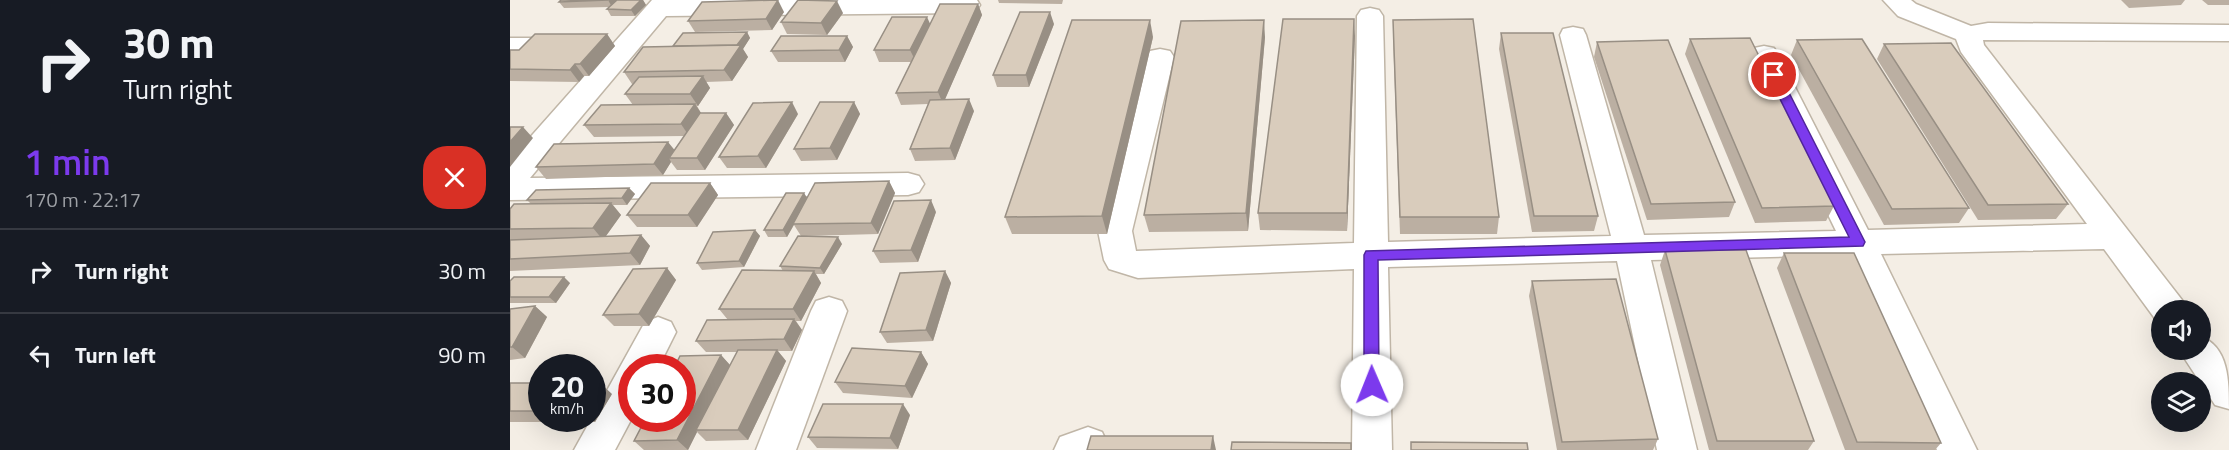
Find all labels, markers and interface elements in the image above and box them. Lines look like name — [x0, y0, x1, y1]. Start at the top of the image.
text: 30 m — [123, 10, 215, 74]
icon: right — [24, 24, 102, 102]
pin — [1748, 49, 1799, 100]
icon: arrive — [1757, 58, 1790, 91]
text: Turn right — [123, 68, 232, 109]
text: 1 min — [24, 134, 111, 189]
button: close — [423, 146, 486, 209]
text: 170 m · 22:17 — [24, 184, 141, 215]
text: Turn right — [75, 254, 169, 288]
text: 30 m — [438, 254, 486, 288]
icon: right — [24, 255, 57, 288]
map controls — [2151, 300, 2211, 432]
button: sound — [2151, 300, 2211, 360]
text: Turn left — [75, 338, 156, 372]
text: 90 m — [438, 338, 486, 372]
icon: left — [24, 339, 57, 372]
position arrow — [1340, 353, 1404, 417]
speed limit sign: 30 — [618, 354, 696, 432]
text: 20 — [550, 363, 584, 409]
button: layers — [2151, 372, 2211, 432]
text: km/h — [550, 397, 584, 420]

